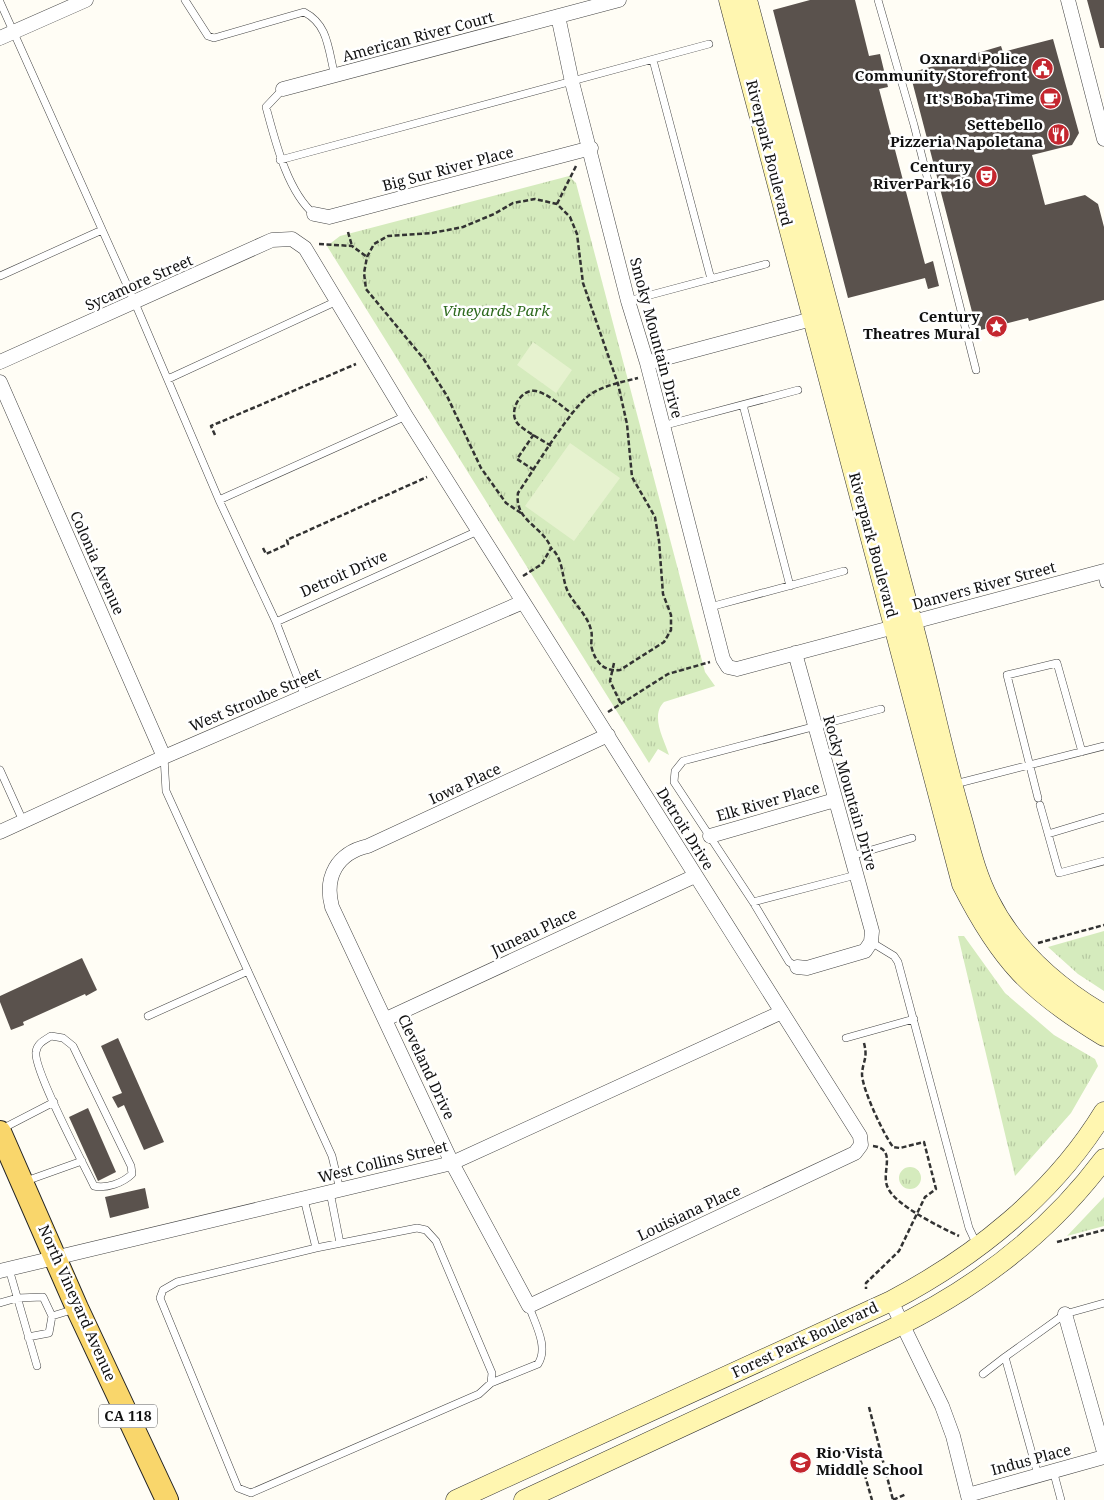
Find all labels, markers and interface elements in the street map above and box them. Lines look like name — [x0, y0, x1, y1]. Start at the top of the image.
street label: American River Court — [340, 6, 496, 66]
place label: Oxnard Police Community Storefront — [855, 48, 1027, 85]
public building icon: Oxnard Police Community Storefront — [1031, 56, 1055, 80]
street label: Riverpark Boulevard — [742, 78, 798, 228]
cafe icon: It's Boba Time — [1038, 87, 1062, 111]
place label: It's Boba Time — [926, 88, 1034, 108]
place label: Settebello Pizzeria Napoletana — [890, 114, 1043, 151]
restaurant icon: Settebello Pizzeria Napoletana — [1047, 122, 1071, 146]
street label: Big Sur River Place — [380, 141, 516, 195]
place label: Century RiverPark 16 — [873, 156, 971, 193]
theatre icon: Century RiverPark 16 — [975, 164, 999, 188]
street label: Sycamore Street — [82, 249, 196, 315]
street label: Smoky Mountain Drive — [626, 255, 688, 420]
park label: Vineyards Park — [442, 300, 550, 320]
place label: Century Theatres Mural — [863, 306, 981, 343]
place icon: Century Theatres Mural — [984, 314, 1008, 338]
street label: Riverpark Boulevard — [845, 470, 903, 620]
street label: Colonia Avenue — [66, 508, 130, 618]
street label: Detroit Drive — [297, 545, 390, 601]
street label: Danvers River Street — [910, 556, 1058, 614]
street label: West Stroube Street — [186, 662, 323, 736]
street label: Rocky Mountain Drive — [819, 713, 883, 873]
street label: Iowa Place — [425, 758, 504, 808]
street label: Elk River Place — [714, 777, 822, 825]
street label: Detroit Drive — [653, 784, 719, 873]
street label: Juneau Place — [487, 903, 580, 960]
street label: Cleveland Drive — [394, 1011, 460, 1122]
street label: West Collins Street — [316, 1135, 450, 1187]
street label: Louisiana Place — [634, 1179, 744, 1245]
street label: North Vineyard Avenue — [34, 1221, 121, 1384]
street label: Forest Park Boulevard — [728, 1296, 881, 1382]
road number: CA 118 — [99, 1404, 157, 1428]
street label: Indus Place — [988, 1439, 1073, 1479]
place label: Rio Vista Middle School — [816, 1442, 924, 1479]
school or university icon: Rio Vista Middle School — [788, 1450, 812, 1474]

